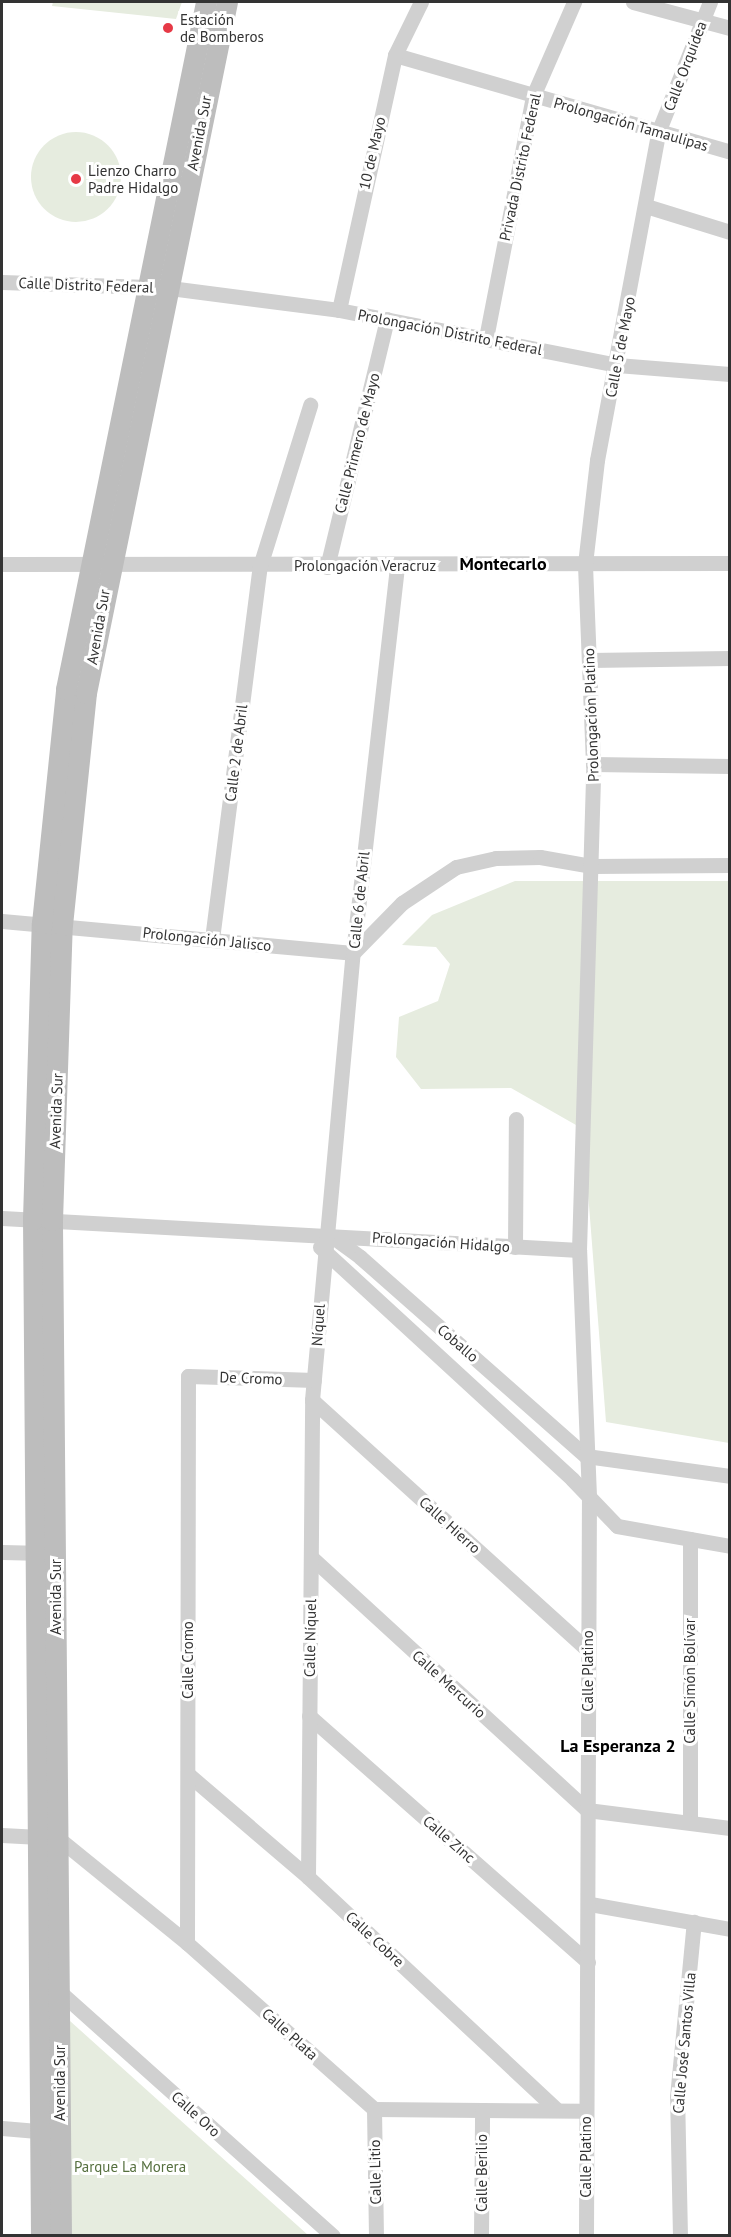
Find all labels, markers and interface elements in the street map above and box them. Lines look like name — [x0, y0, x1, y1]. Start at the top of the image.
place label: Estación de Bomberos — [180, 10, 264, 45]
street label: Calle Orquídea — [660, 19, 710, 113]
marker: Estación de Bomberos — [161, 21, 175, 35]
street label: Privada Distrito Federal — [496, 92, 544, 242]
street label: Prolongación Tamaulipas — [551, 93, 711, 155]
street label: Avenida Sur — [183, 94, 215, 172]
street label: 10 de Mayo — [355, 115, 389, 191]
place label: Lienzo Charro Padre Hidalgo — [88, 161, 178, 196]
marker: Lienzo Charro Padre Hidalgo — [69, 172, 83, 186]
street label: Calle Distrito Federal — [18, 274, 154, 296]
street label: Calle 5 de Mayo — [601, 295, 639, 399]
street label: Prolongación Distrito Federal — [356, 305, 544, 359]
street label: Calle Primero de Mayo — [331, 371, 383, 515]
district label: Montecarlo — [459, 553, 547, 575]
street label: Prolongación Veracruz — [294, 557, 436, 575]
street label: Avenida Sur — [83, 588, 113, 666]
street label: Prolongación Platino — [580, 648, 602, 782]
street label: Calle 2 de Abril — [221, 703, 251, 803]
street label: Calle 6 de Abril — [345, 850, 373, 950]
street label: Prolongación Jalisco — [142, 923, 272, 955]
street label: Avenida Sur — [46, 1073, 66, 1149]
street label: Prolongación Hidalgo — [371, 1228, 511, 1256]
street label: Níquel — [308, 1303, 328, 1347]
street label: Coballo — [434, 1320, 482, 1366]
street label: De Cromo — [219, 1368, 283, 1388]
street label: Calle Hierro — [416, 1493, 484, 1557]
street label: Avenida Sur — [47, 1559, 65, 1635]
street label: Calle Níquel — [300, 1599, 320, 1677]
street label: Calle Simón Bolívar — [681, 1618, 699, 1744]
street label: Calle Cromo — [179, 1621, 197, 1699]
street label: Calle Platino — [579, 1630, 597, 1712]
street label: Calle Mercurio — [409, 1646, 489, 1722]
district label: La Esperanza 2 — [560, 1735, 676, 1757]
street label: Calle Zinc — [419, 1811, 479, 1867]
street label: Calle Cobre — [342, 1908, 408, 1970]
street label: Calle José Santos Villa — [669, 1971, 699, 2115]
street label: Calle Plata — [258, 2004, 322, 2064]
street label: Avenida Sur — [51, 2045, 69, 2121]
street label: Calle Oro — [168, 2087, 224, 2141]
street label: Calle Platino — [577, 2116, 595, 2198]
street label: Calle Berilio — [473, 2134, 491, 2212]
street label: Calle Litio — [365, 2139, 385, 2205]
park label: Parque La Morera — [74, 2158, 186, 2176]

